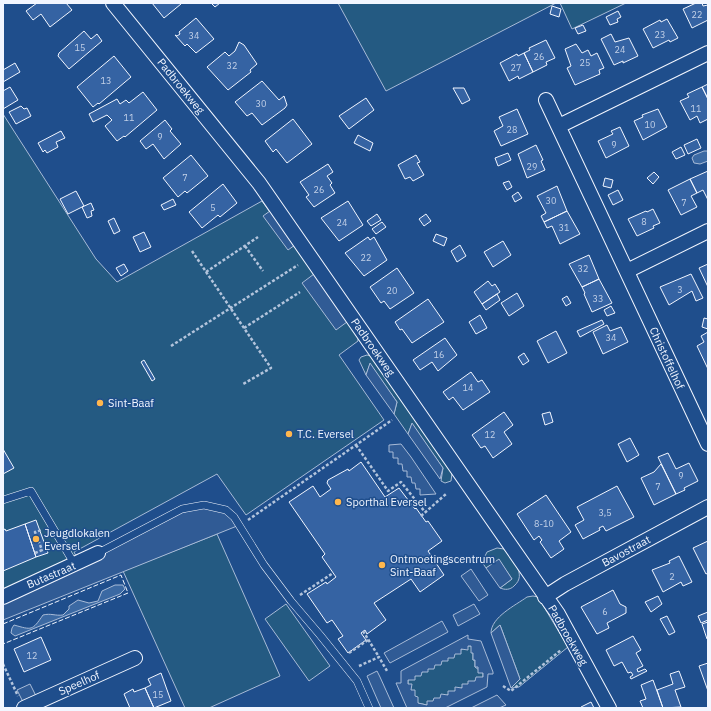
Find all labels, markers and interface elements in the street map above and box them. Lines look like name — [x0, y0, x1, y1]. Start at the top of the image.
house number: 22 — [692, 9, 702, 20]
house number: 23 — [655, 29, 665, 40]
house number: 34 — [189, 30, 199, 41]
house number: 15 — [75, 42, 85, 53]
house number: 24 — [615, 44, 625, 55]
house number: 26 — [534, 51, 544, 62]
street label: Padbroekweg — [154, 55, 208, 117]
house number: 25 — [580, 57, 590, 68]
house number: 32 — [227, 60, 237, 71]
house number: 27 — [511, 62, 521, 73]
house number: 13 — [101, 75, 111, 86]
house number: 30 — [256, 98, 266, 109]
house number: 11 — [691, 103, 701, 114]
house number: 11 — [124, 112, 134, 123]
house number: 10 — [645, 119, 655, 130]
house number: 28 — [507, 124, 517, 135]
house number: 9 — [157, 131, 163, 142]
house number: 9 — [611, 139, 617, 150]
house number: 29 — [527, 161, 537, 172]
house number: 7 — [182, 172, 188, 183]
house number: 26 — [314, 184, 324, 195]
house number: 30 — [546, 195, 556, 206]
house number: 7 — [681, 197, 687, 208]
house number: 5 — [210, 202, 216, 213]
house number: 8 — [641, 216, 647, 227]
house number: 24 — [337, 217, 347, 228]
house number: 31 — [559, 222, 569, 233]
house number: 22 — [361, 252, 371, 263]
house number: 32 — [578, 263, 588, 274]
house number: 3 — [677, 284, 683, 295]
house number: 20 — [387, 285, 397, 296]
house number: 33 — [593, 293, 603, 304]
street label: Padbroekweg — [348, 315, 398, 379]
street label: Christoffelhof — [646, 325, 688, 392]
house number: 34 — [606, 332, 616, 343]
house number: 16 — [434, 349, 444, 360]
house number: 14 — [463, 382, 473, 393]
place label: Sint-Baaf — [108, 396, 154, 410]
marker: Sint-Baaf — [95, 398, 105, 408]
place label: T.C. Eversel — [297, 427, 354, 441]
marker: T.C. Eversel — [284, 429, 294, 439]
house number: 12 — [485, 429, 495, 440]
house number: 9 — [678, 470, 684, 481]
house number: 7 — [655, 481, 661, 492]
place label: Sporthal Eversel — [346, 495, 427, 509]
marker: Sporthal Eversel — [333, 497, 343, 507]
house number: 3,5 — [598, 507, 612, 518]
house number: 8-10 — [534, 518, 554, 529]
place label: Jeugdlokalen Eversel — [44, 526, 110, 553]
street label: Bavostraat — [599, 532, 653, 570]
marker: Jeugdlokalen Eversel — [31, 534, 41, 544]
place label: Ontmoetingscentrum Sint-Baaf — [390, 552, 495, 579]
street label: Butastraat — [24, 558, 78, 592]
marker: Ontmoetingscentrum Sint-Baaf — [377, 560, 387, 570]
house number: 2 — [669, 571, 675, 582]
street label: Padbroekweg — [545, 602, 591, 668]
house number: 6 — [602, 606, 608, 617]
house number: 12 — [27, 650, 37, 661]
street label: Speelhof — [56, 668, 102, 698]
house number: 15 — [153, 689, 163, 700]

